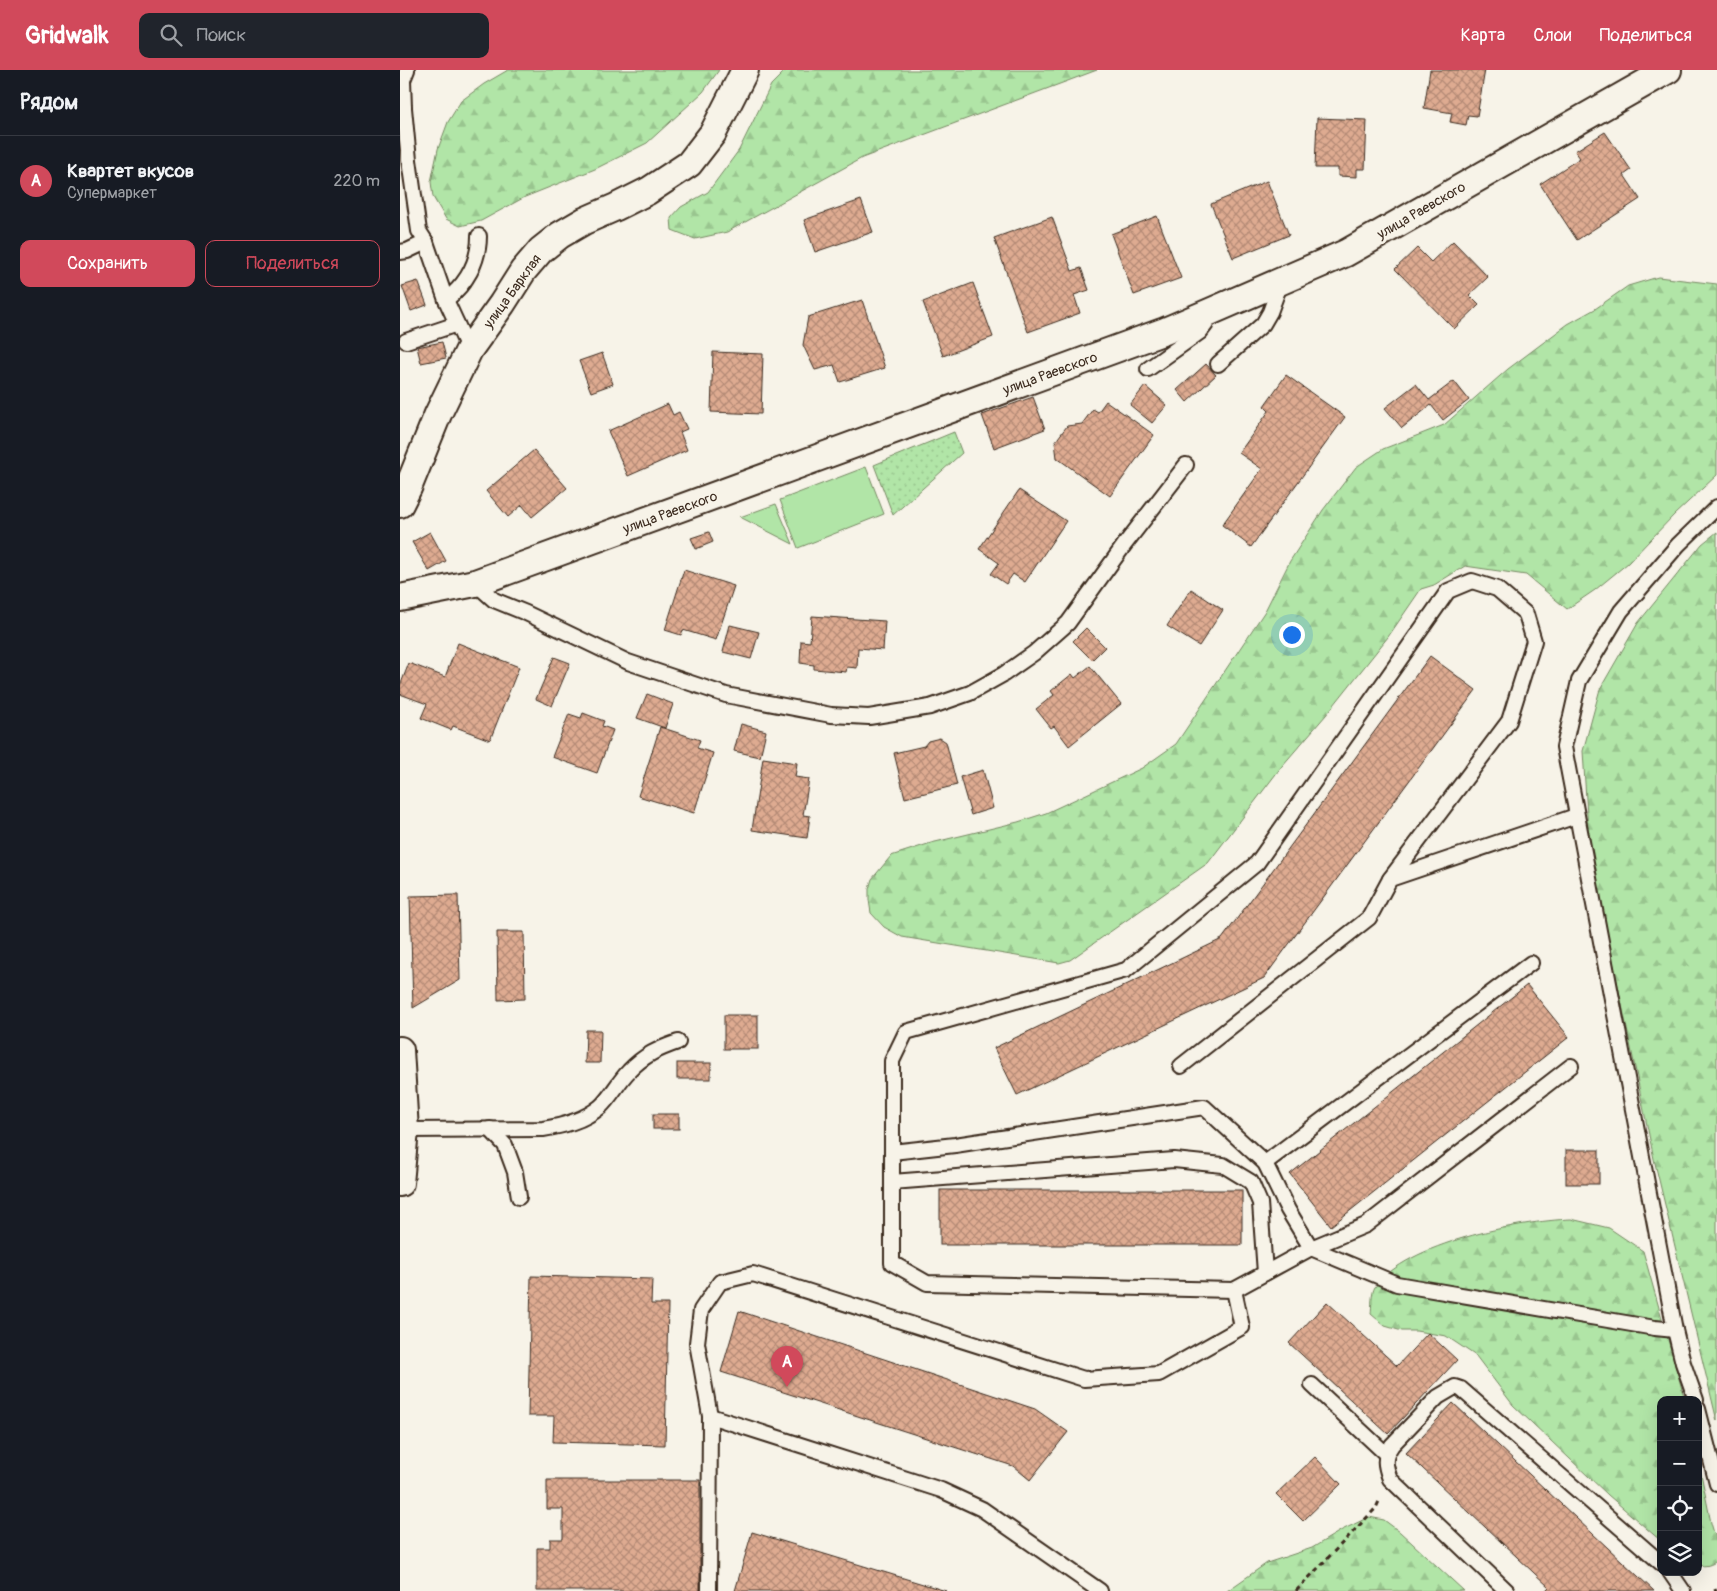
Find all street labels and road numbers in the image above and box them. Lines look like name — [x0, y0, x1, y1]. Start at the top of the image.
street label: улица Раевского — [1373, 178, 1469, 243]
street label: улица Барклая — [479, 251, 545, 332]
street label: улица Раевского — [1000, 348, 1100, 399]
street label: улица Раевского — [620, 487, 720, 538]

